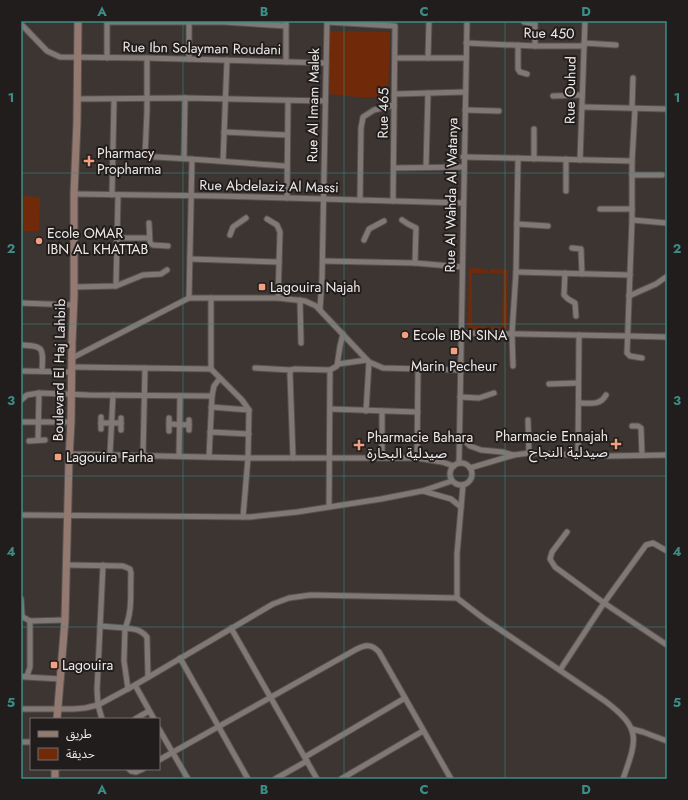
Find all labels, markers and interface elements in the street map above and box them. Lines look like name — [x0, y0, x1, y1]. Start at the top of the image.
text: A — [96, 2, 107, 21]
text: B — [260, 2, 269, 21]
text: C — [419, 2, 429, 21]
text: D — [581, 2, 591, 21]
street label: Rue 450 — [523, 23, 575, 43]
street label: Rue Ibn Solayman Roudani — [123, 37, 281, 59]
street label: Rue Al Imam Malek — [302, 47, 324, 162]
street label: Rue Ouhud — [559, 56, 581, 124]
street label: Rue 465 — [373, 87, 393, 139]
text: 1 — [8, 88, 14, 107]
text: 1 — [674, 88, 680, 107]
street label: Rue Al Wahda Al Watanya — [440, 117, 462, 273]
place label: Pharmacy Propharma — [97, 143, 161, 179]
marker: Pharmacy Propharma — [84, 156, 94, 166]
street label: Rue Abdelaziz Al Massi — [199, 175, 339, 197]
place label: Ecole OMAR IBN AL KHATTAB — [47, 223, 148, 259]
marker: Ecole OMAR IBN AL KHATTAB — [34, 236, 44, 246]
text: 2 — [7, 239, 15, 258]
text: 2 — [673, 239, 681, 258]
place label: Lagouira Najah — [270, 277, 361, 297]
marker: Lagouira Najah — [257, 282, 267, 292]
street label: Boulevard El Haj Lahbib — [48, 299, 70, 441]
place label: Ecole IBN SINA — [413, 325, 508, 345]
marker: Ecole IBN SINA — [400, 330, 410, 340]
marker: Marin Pecheur — [449, 346, 459, 356]
place label: Marin Pecheur — [411, 356, 497, 376]
text: 3 — [7, 391, 15, 410]
text: 3 — [673, 391, 681, 410]
place label: Pharmacie Ennajah صيدلية النجاح — [495, 426, 608, 463]
place label: Pharmacie Bahara صيدلية البحارة — [367, 427, 473, 463]
marker: Pharmacie Ennajah صيدلية النجاح — [611, 439, 621, 449]
marker: Pharmacie Bahara صيدلية البحارة — [354, 440, 364, 450]
place label: Lagouira Farha — [66, 447, 154, 467]
marker: Lagouira Farha — [53, 452, 63, 462]
text: 4 — [6, 542, 16, 561]
text: 4 — [672, 542, 682, 561]
place label: Lagouira — [62, 655, 113, 675]
marker: Lagouira — [49, 660, 59, 670]
text: 5 — [7, 693, 15, 712]
text: 5 — [673, 693, 681, 712]
legend — [30, 718, 160, 770]
text: طريق — [66, 725, 92, 743]
text: حديقة — [66, 745, 95, 763]
text: A — [96, 780, 107, 799]
text: B — [260, 780, 269, 799]
text: C — [419, 780, 429, 799]
text: D — [581, 780, 591, 799]

